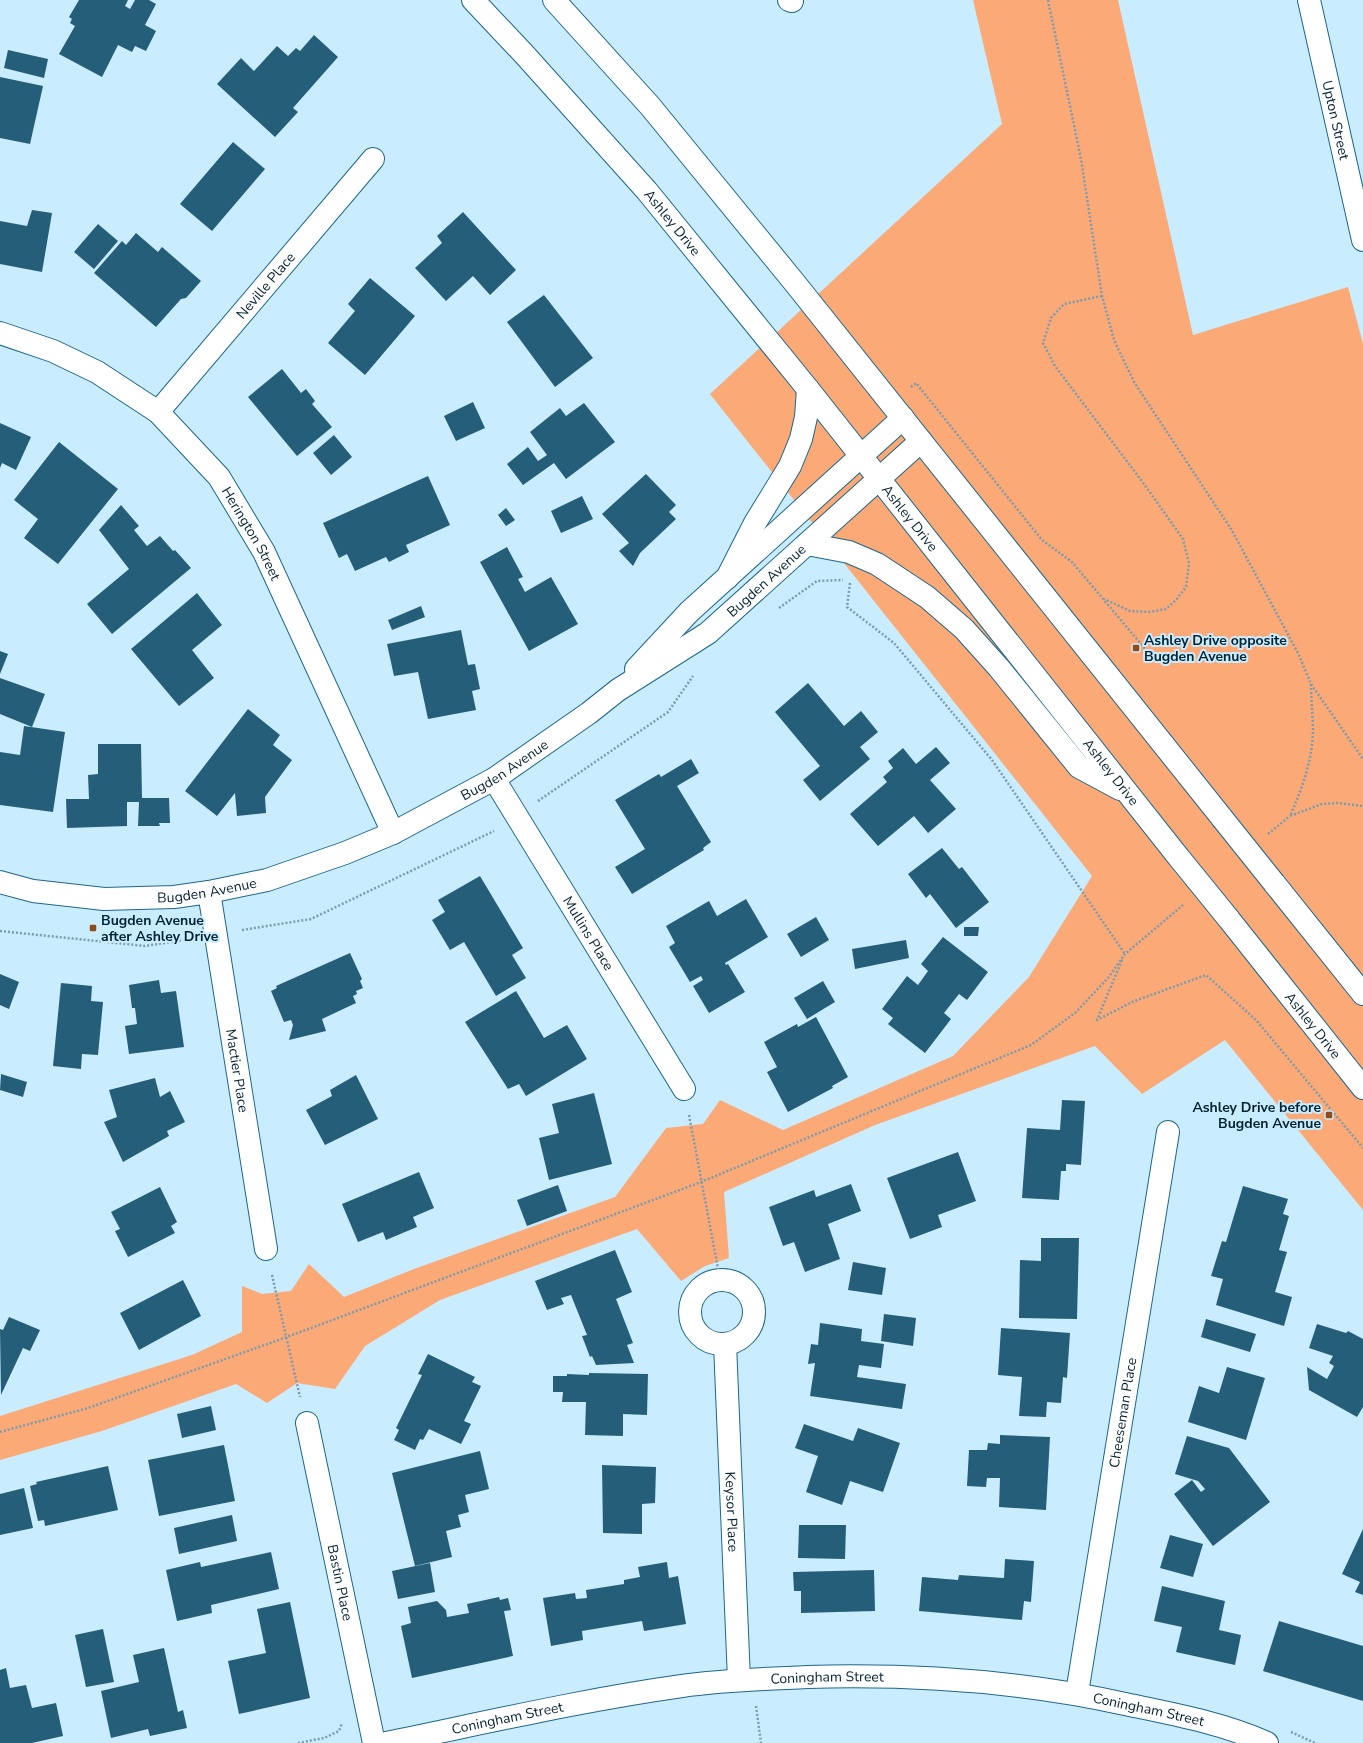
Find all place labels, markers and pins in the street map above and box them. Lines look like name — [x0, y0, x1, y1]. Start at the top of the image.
place label: Ashley Drive opposite Bugden Avenue — [1144, 631, 1287, 666]
marker: Ashley Drive opposite Bugden Avenue — [1131, 643, 1141, 653]
place label: Bugden Avenue after Ashley Drive — [101, 911, 219, 946]
marker: Bugden Avenue after Ashley Drive — [88, 923, 98, 933]
place label: Ashley Drive before Bugden Avenue — [1192, 1098, 1321, 1133]
marker: Ashley Drive before Bugden Avenue — [1324, 1110, 1334, 1120]

